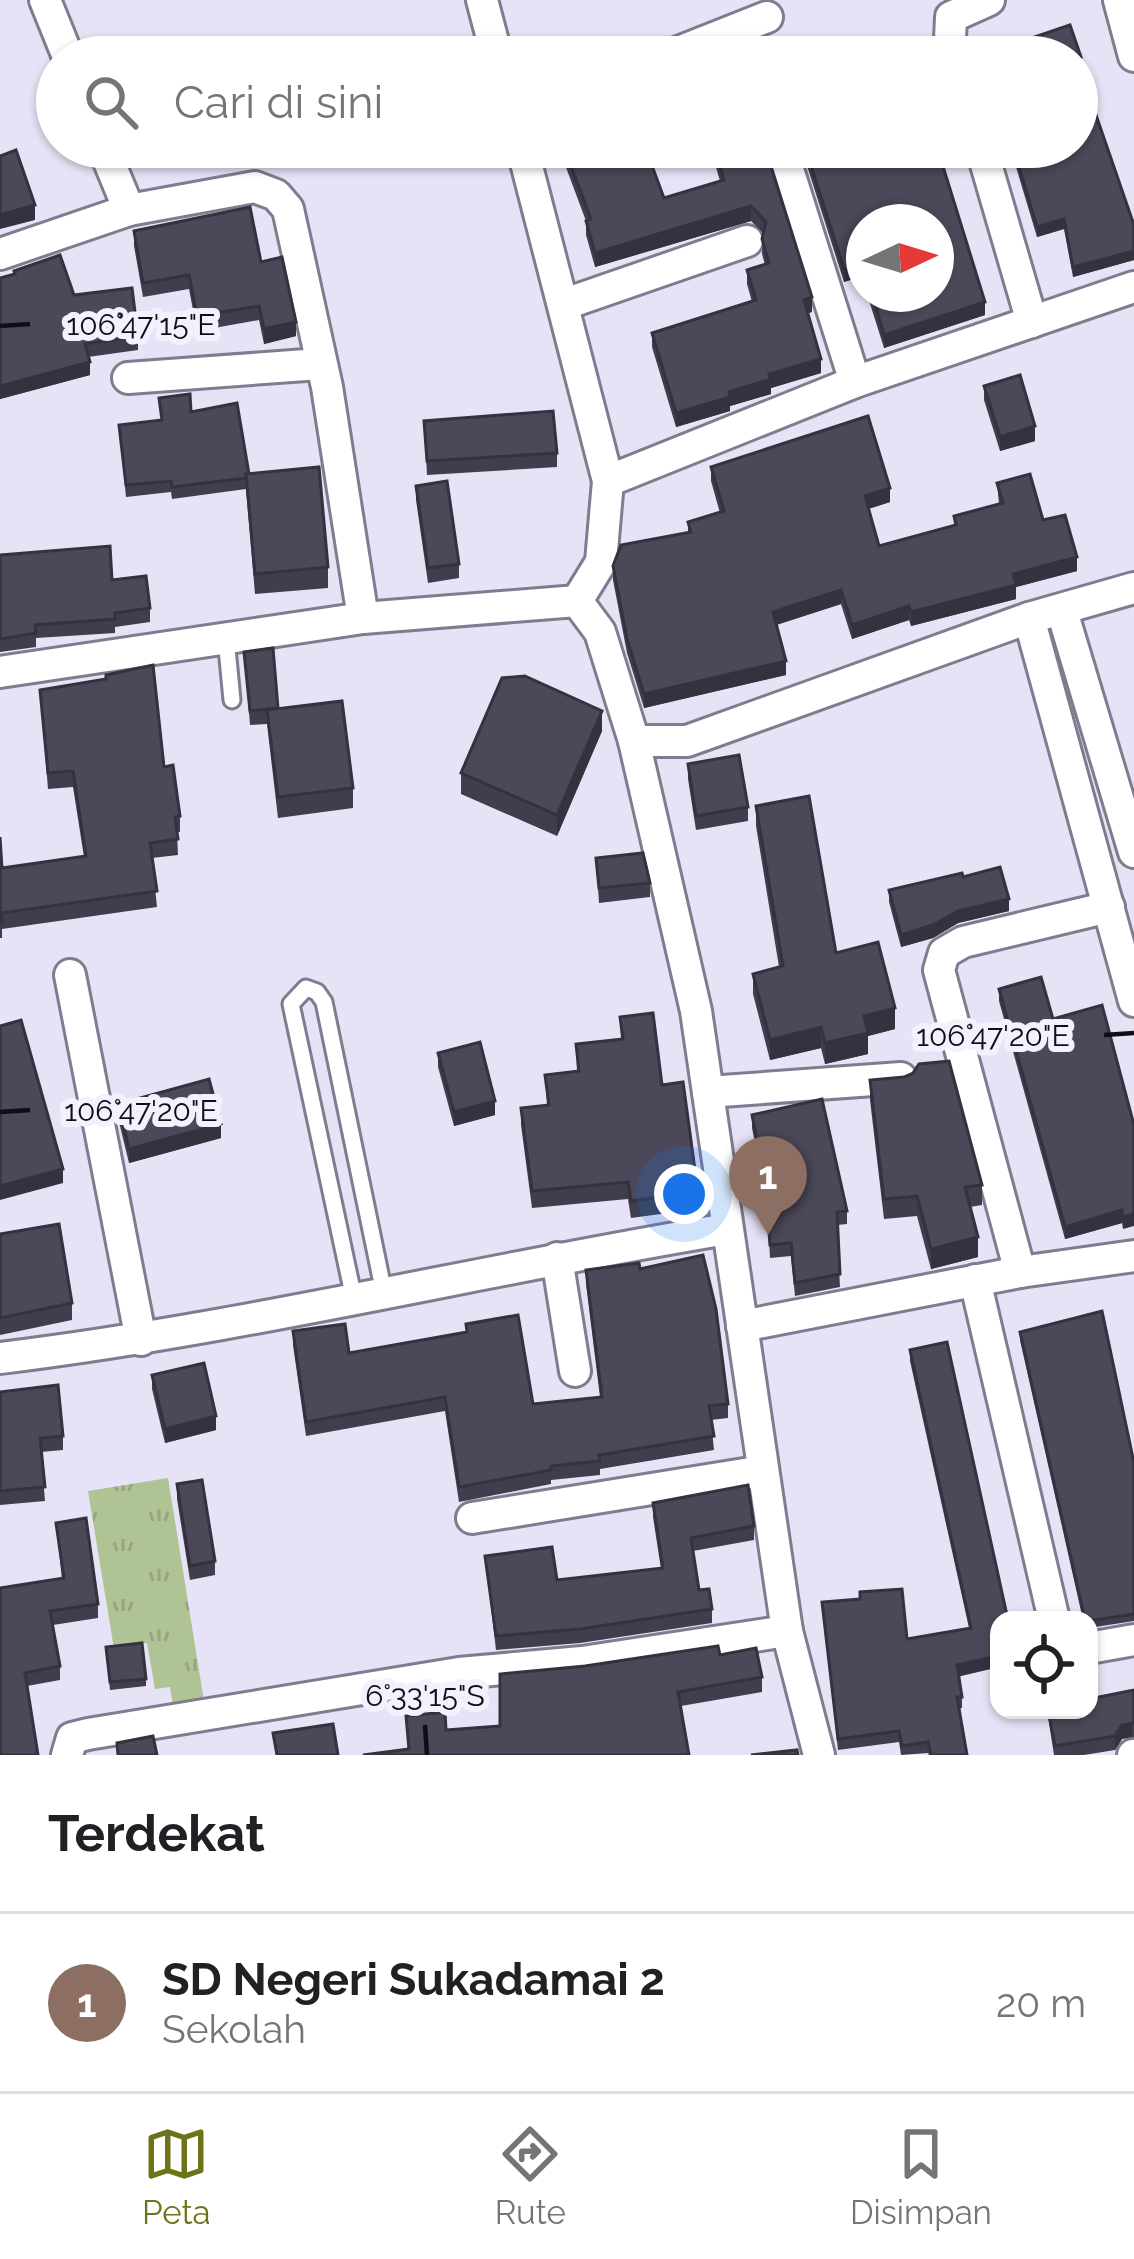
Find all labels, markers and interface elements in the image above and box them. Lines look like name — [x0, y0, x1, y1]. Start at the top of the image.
search box — [36, 36, 1098, 168]
icon: search — [78, 69, 144, 135]
text: Cari di sini — [174, 76, 383, 129]
north arrow — [846, 204, 954, 312]
text: 106°47'15"E — [66, 307, 216, 342]
text: 106°47'20"E — [916, 1018, 1070, 1053]
text: 106°47'20"E — [64, 1093, 218, 1128]
pin: 1 — [729, 1136, 807, 1235]
your location — [654, 1164, 714, 1224]
map controls — [990, 1611, 1098, 1719]
button: locate — [990, 1611, 1098, 1719]
text: 6°33'15"S — [365, 1678, 485, 1713]
text: Terdekat — [48, 1803, 265, 1863]
text: SD Negeri Sukadamai 2 — [162, 1953, 665, 2006]
text: 1 — [77, 1980, 97, 2026]
text: 20 m — [996, 1980, 1086, 2026]
text: Sekolah — [162, 2006, 306, 2052]
tab: Peta — [142, 2121, 211, 2232]
tab: Rute — [495, 2121, 566, 2232]
tab: Disimpan — [850, 2121, 992, 2232]

